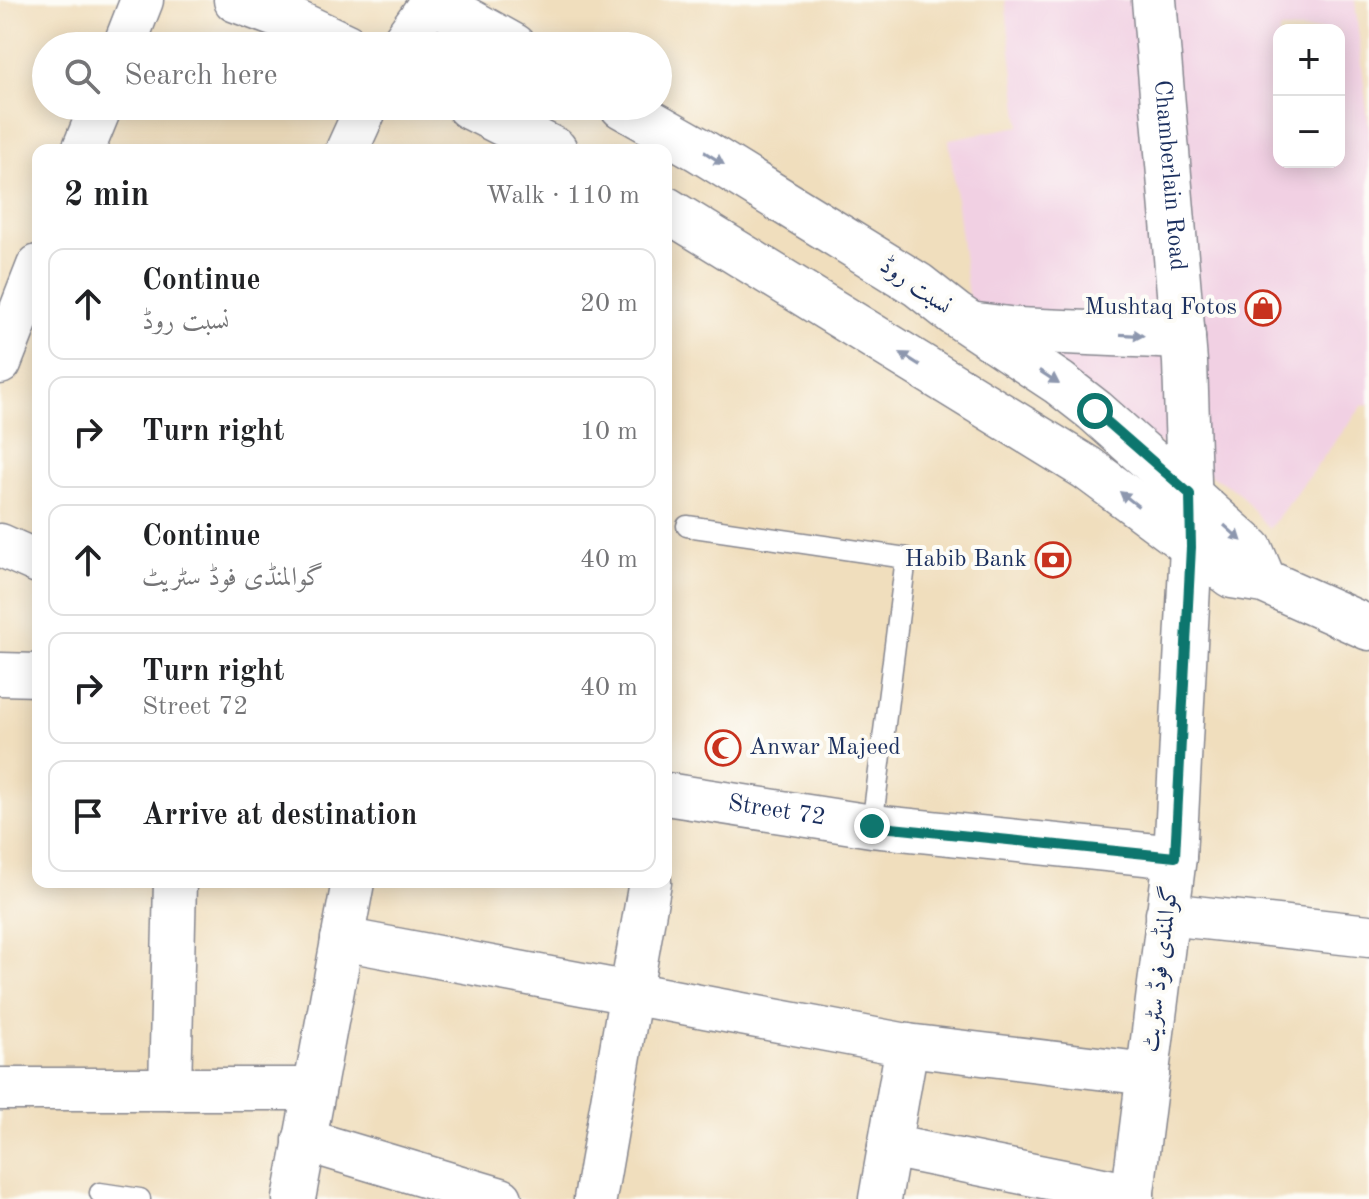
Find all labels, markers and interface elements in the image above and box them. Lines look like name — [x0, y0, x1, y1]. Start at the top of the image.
map controls — [1273, 24, 1345, 168]
button: + — [1273, 24, 1345, 96]
search box — [32, 32, 672, 120]
icon: search — [60, 54, 104, 98]
text: Search here — [124, 61, 278, 91]
street label: Chamberlain Road — [1149, 79, 1189, 272]
button: − — [1273, 96, 1345, 168]
one-way arrow — [703, 151, 725, 165]
text: 2 min — [64, 179, 149, 213]
text: Walk · 110 m — [486, 183, 640, 209]
street label: نسبت روڈ — [875, 252, 957, 320]
text: Continue — [142, 266, 261, 296]
icon: ahead — [66, 282, 110, 326]
shop icon: Mushtaq Fotos — [1244, 289, 1282, 327]
text: 20 m — [580, 291, 638, 317]
place label: Mushtaq Fotos — [1084, 296, 1237, 320]
text: نسبت روڈ — [142, 309, 230, 335]
one-way arrow — [1120, 328, 1145, 341]
one-way arrow — [899, 353, 921, 367]
one-way arrow — [1038, 369, 1060, 383]
route start — [1077, 393, 1113, 429]
icon: right — [66, 410, 110, 454]
text: Turn right — [142, 417, 284, 447]
text: 10 m — [580, 419, 638, 445]
one-way arrow — [1119, 492, 1139, 508]
text: Continue — [142, 522, 261, 552]
one-way arrow — [1224, 524, 1243, 542]
icon: ahead — [66, 538, 110, 582]
bank icon: Habib Bank — [1034, 541, 1072, 579]
text: 40 m — [580, 547, 638, 573]
place label: Habib Bank — [905, 548, 1027, 572]
text: گوالمنڈی فوڈ سٹریٹ — [142, 565, 323, 591]
text: Turn right — [142, 657, 284, 687]
icon: right — [66, 666, 110, 710]
text: 40 m — [580, 675, 638, 701]
text: Street 72 — [142, 694, 248, 720]
mosque icon: Anwar Majeed — [704, 729, 742, 767]
place label: Anwar Majeed — [749, 736, 901, 760]
street label: Street 72 — [726, 792, 827, 831]
icon: arrive — [66, 794, 110, 838]
text: Arrive at destination — [142, 801, 417, 831]
route end — [854, 808, 890, 844]
street label: گوالمنڈی فوڈ سٹریٹ — [1135, 884, 1184, 1054]

